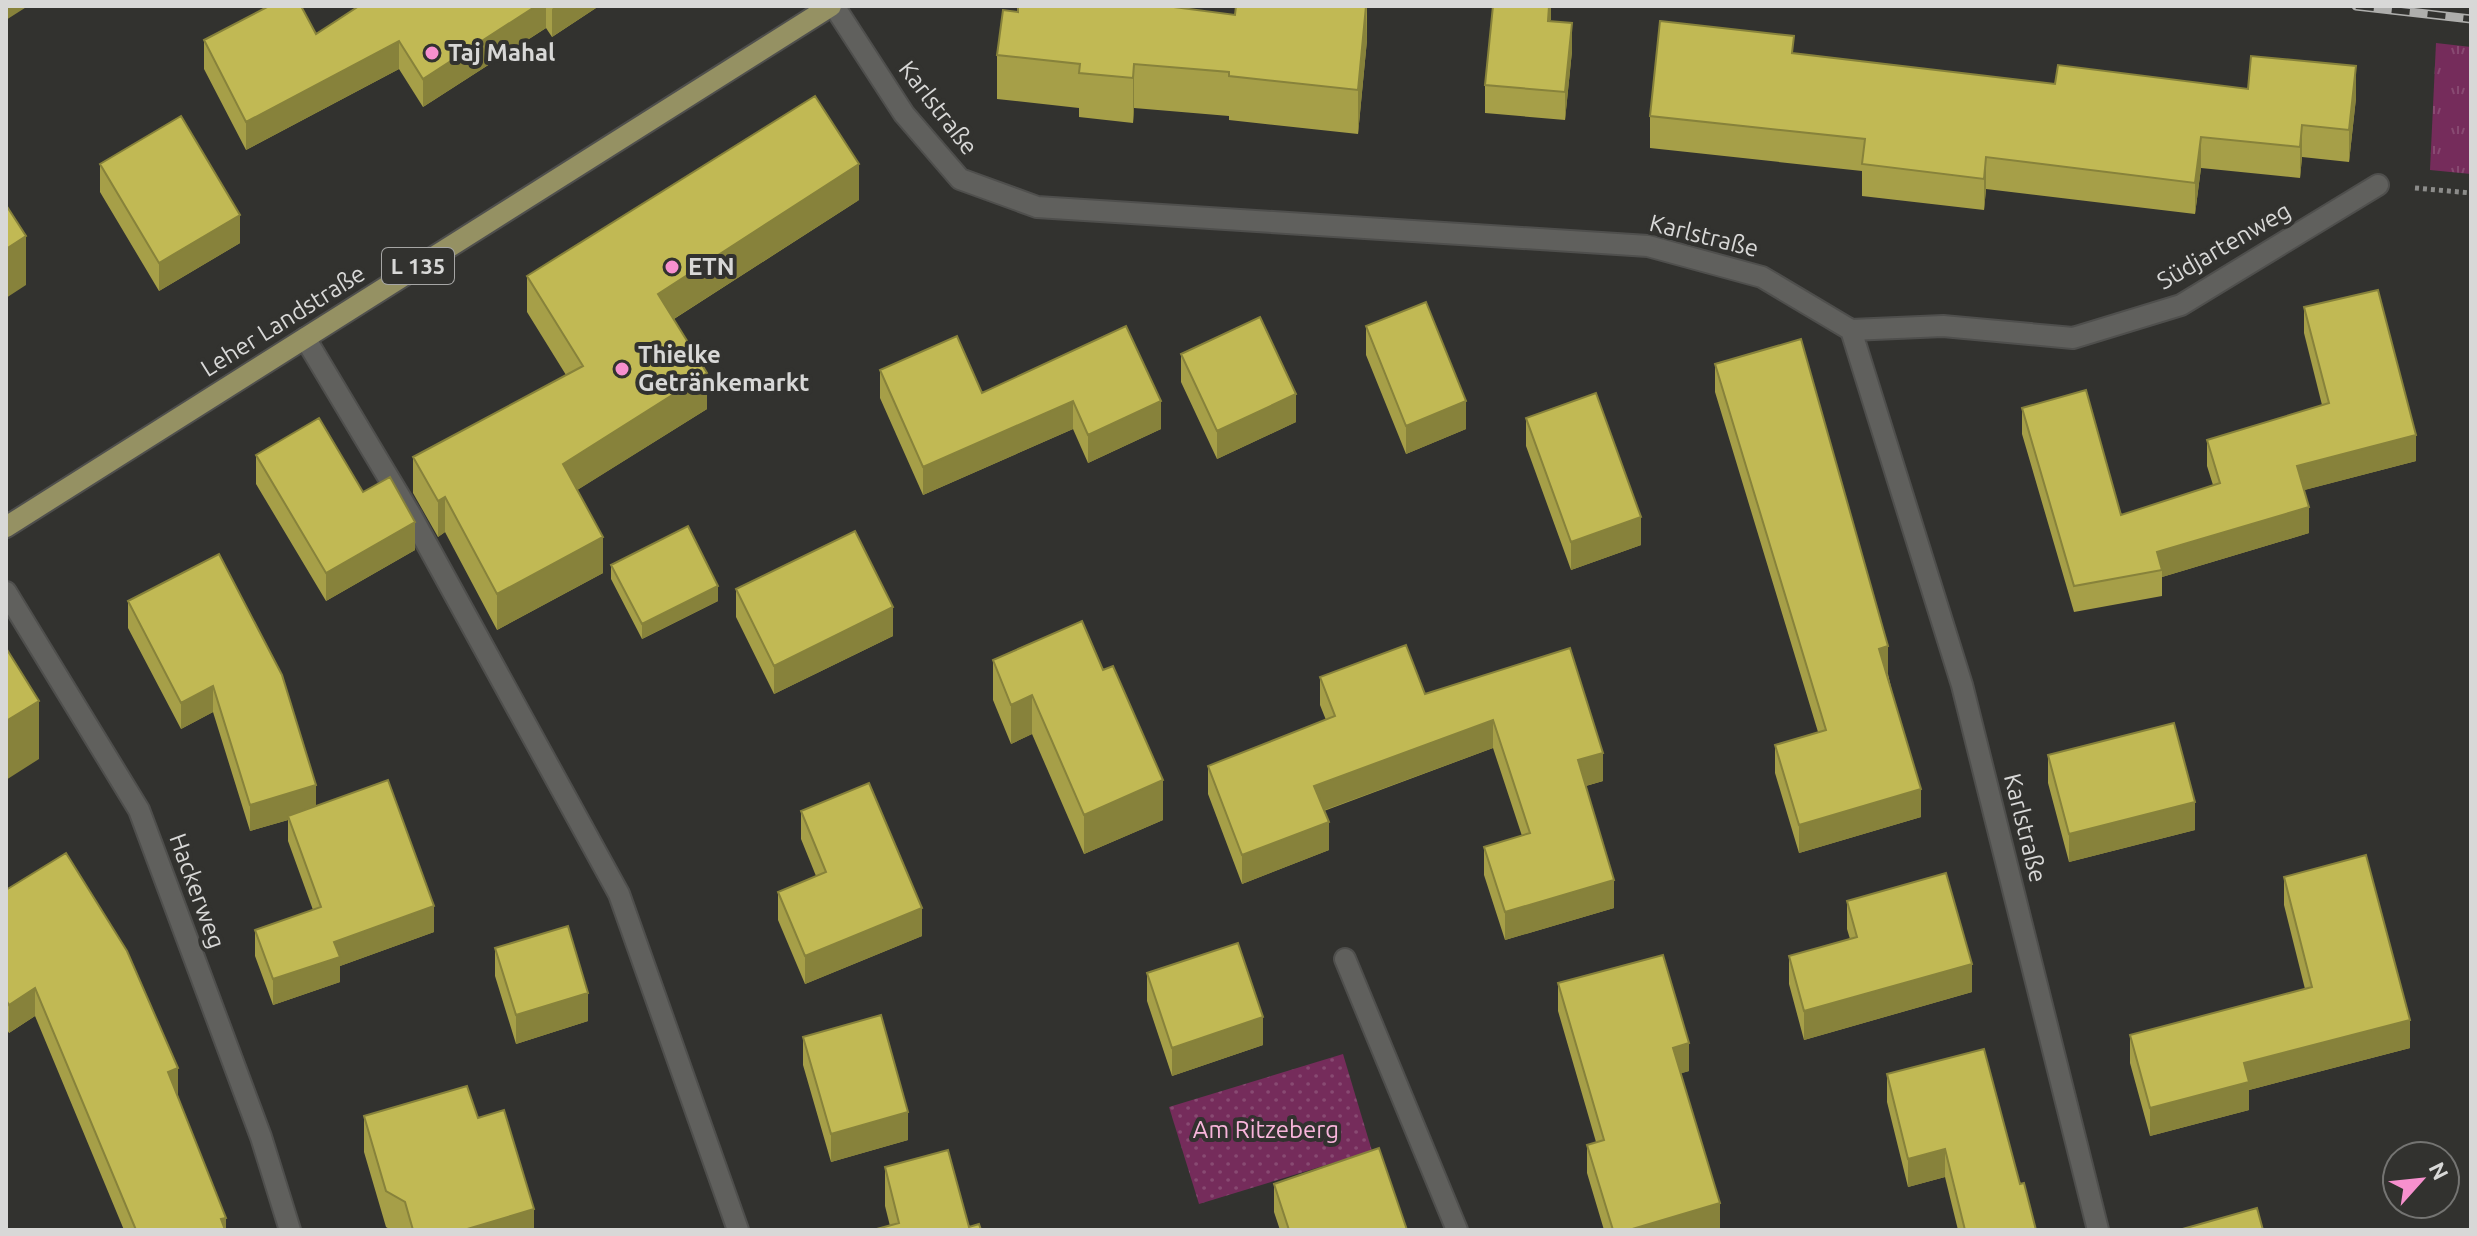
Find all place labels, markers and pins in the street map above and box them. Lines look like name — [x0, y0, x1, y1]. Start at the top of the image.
place label: Taj Mahal — [448, 39, 555, 66]
marker: Taj Mahal — [423, 44, 441, 62]
place label: ETN — [688, 253, 735, 280]
marker: ETN — [663, 258, 681, 276]
place label: Thielke Getränkemarkt — [638, 341, 809, 396]
marker: Thielke Getränkemarkt — [613, 360, 631, 378]

